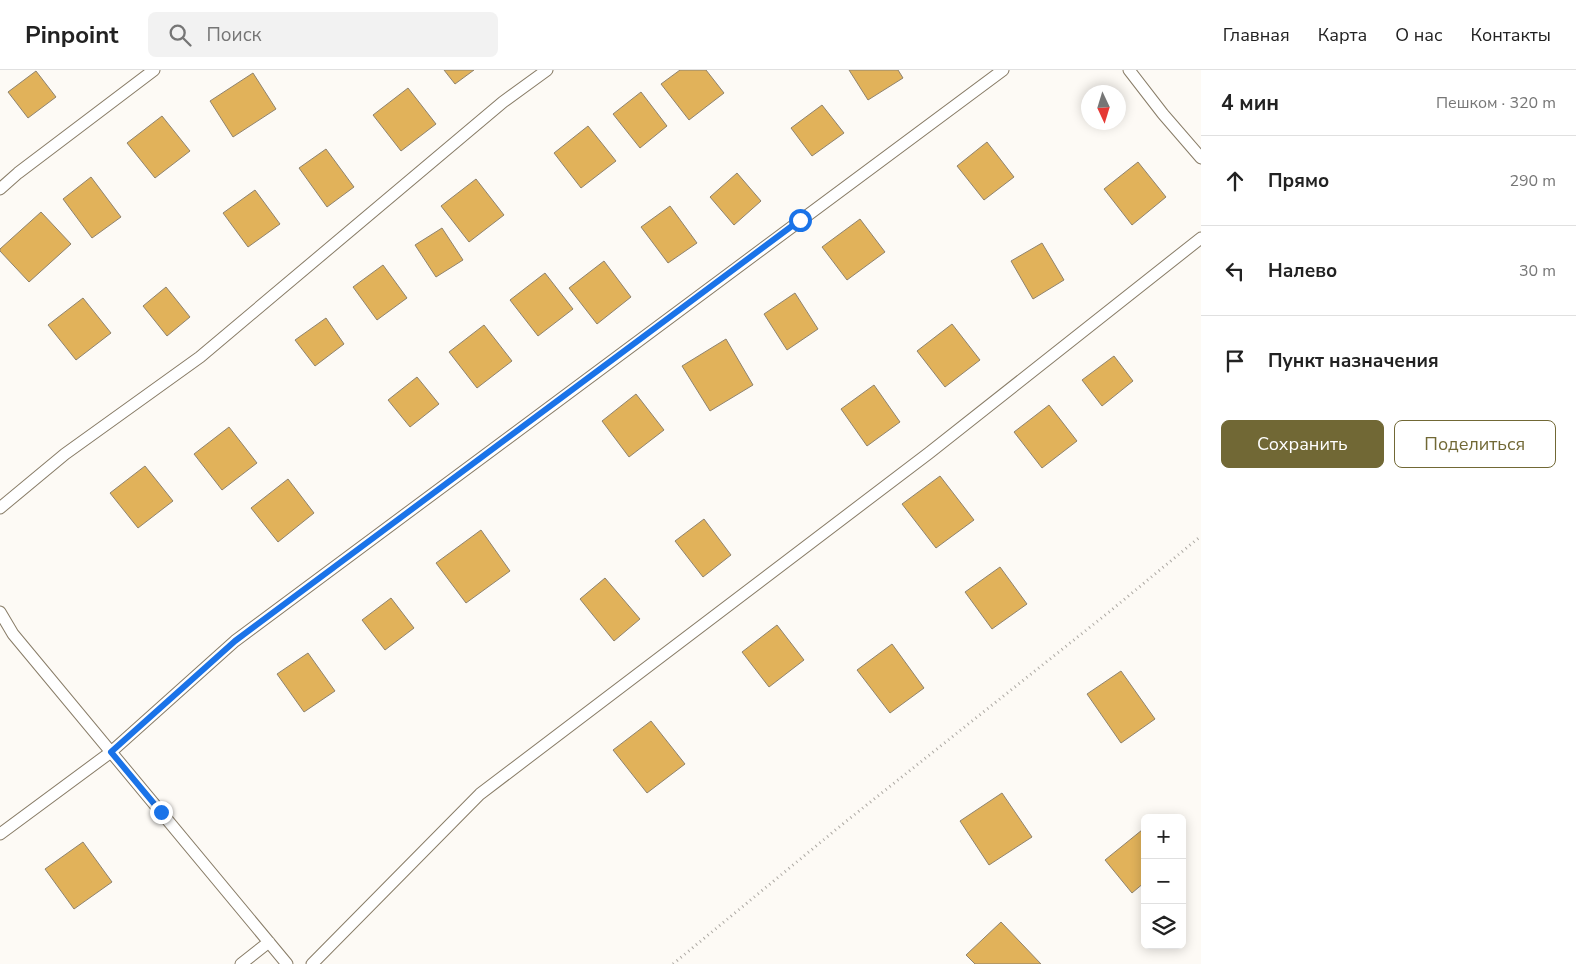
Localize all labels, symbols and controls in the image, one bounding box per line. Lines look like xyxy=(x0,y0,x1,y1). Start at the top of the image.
search box xyxy=(148,12,498,57)
text: Pinpoint xyxy=(25,19,118,51)
icon: search xyxy=(166,21,194,49)
text: Поиск xyxy=(206,22,262,48)
text: Главная xyxy=(1223,23,1290,47)
text: Карта xyxy=(1318,23,1367,47)
text: О нас xyxy=(1395,23,1443,47)
text: Контакты xyxy=(1471,23,1551,47)
north arrow xyxy=(1081,85,1126,130)
text: 4 мин xyxy=(1221,89,1279,117)
text: Пешком · 320 m xyxy=(1436,92,1556,114)
icon: ahead xyxy=(1221,167,1249,195)
text: Прямо xyxy=(1268,168,1329,194)
text: 290 m xyxy=(1509,170,1556,192)
route start xyxy=(789,209,812,232)
icon: left xyxy=(1221,257,1249,285)
text: Налево xyxy=(1268,258,1337,284)
text: 30 m xyxy=(1519,260,1556,282)
icon: arrive xyxy=(1221,347,1249,375)
text: Пункт назначения xyxy=(1268,348,1439,374)
button: Сохранить xyxy=(1221,420,1384,468)
button: Поделиться xyxy=(1394,420,1556,468)
route end xyxy=(150,801,173,824)
map controls xyxy=(1141,814,1186,949)
button: + xyxy=(1141,814,1186,859)
button: − xyxy=(1141,859,1186,904)
button: layers xyxy=(1141,904,1186,949)

